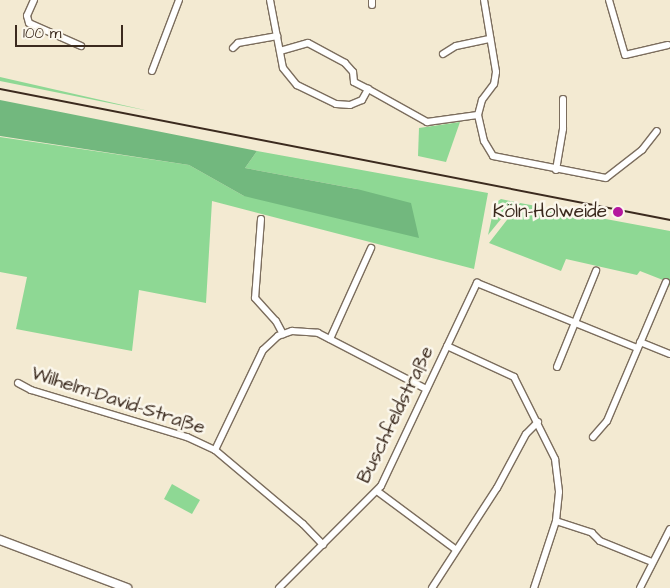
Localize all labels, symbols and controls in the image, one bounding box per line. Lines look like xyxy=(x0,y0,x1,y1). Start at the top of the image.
scale bar xyxy=(18,15,125,47)
text: 100 m xyxy=(23,23,62,44)
place label: Köln-Holweide xyxy=(493,201,607,223)
marker: Köln-Holweide xyxy=(611,205,625,219)
street label: Buschfeldstraße xyxy=(353,343,439,487)
street label: Wilhelm-David-Straße xyxy=(28,362,208,440)

